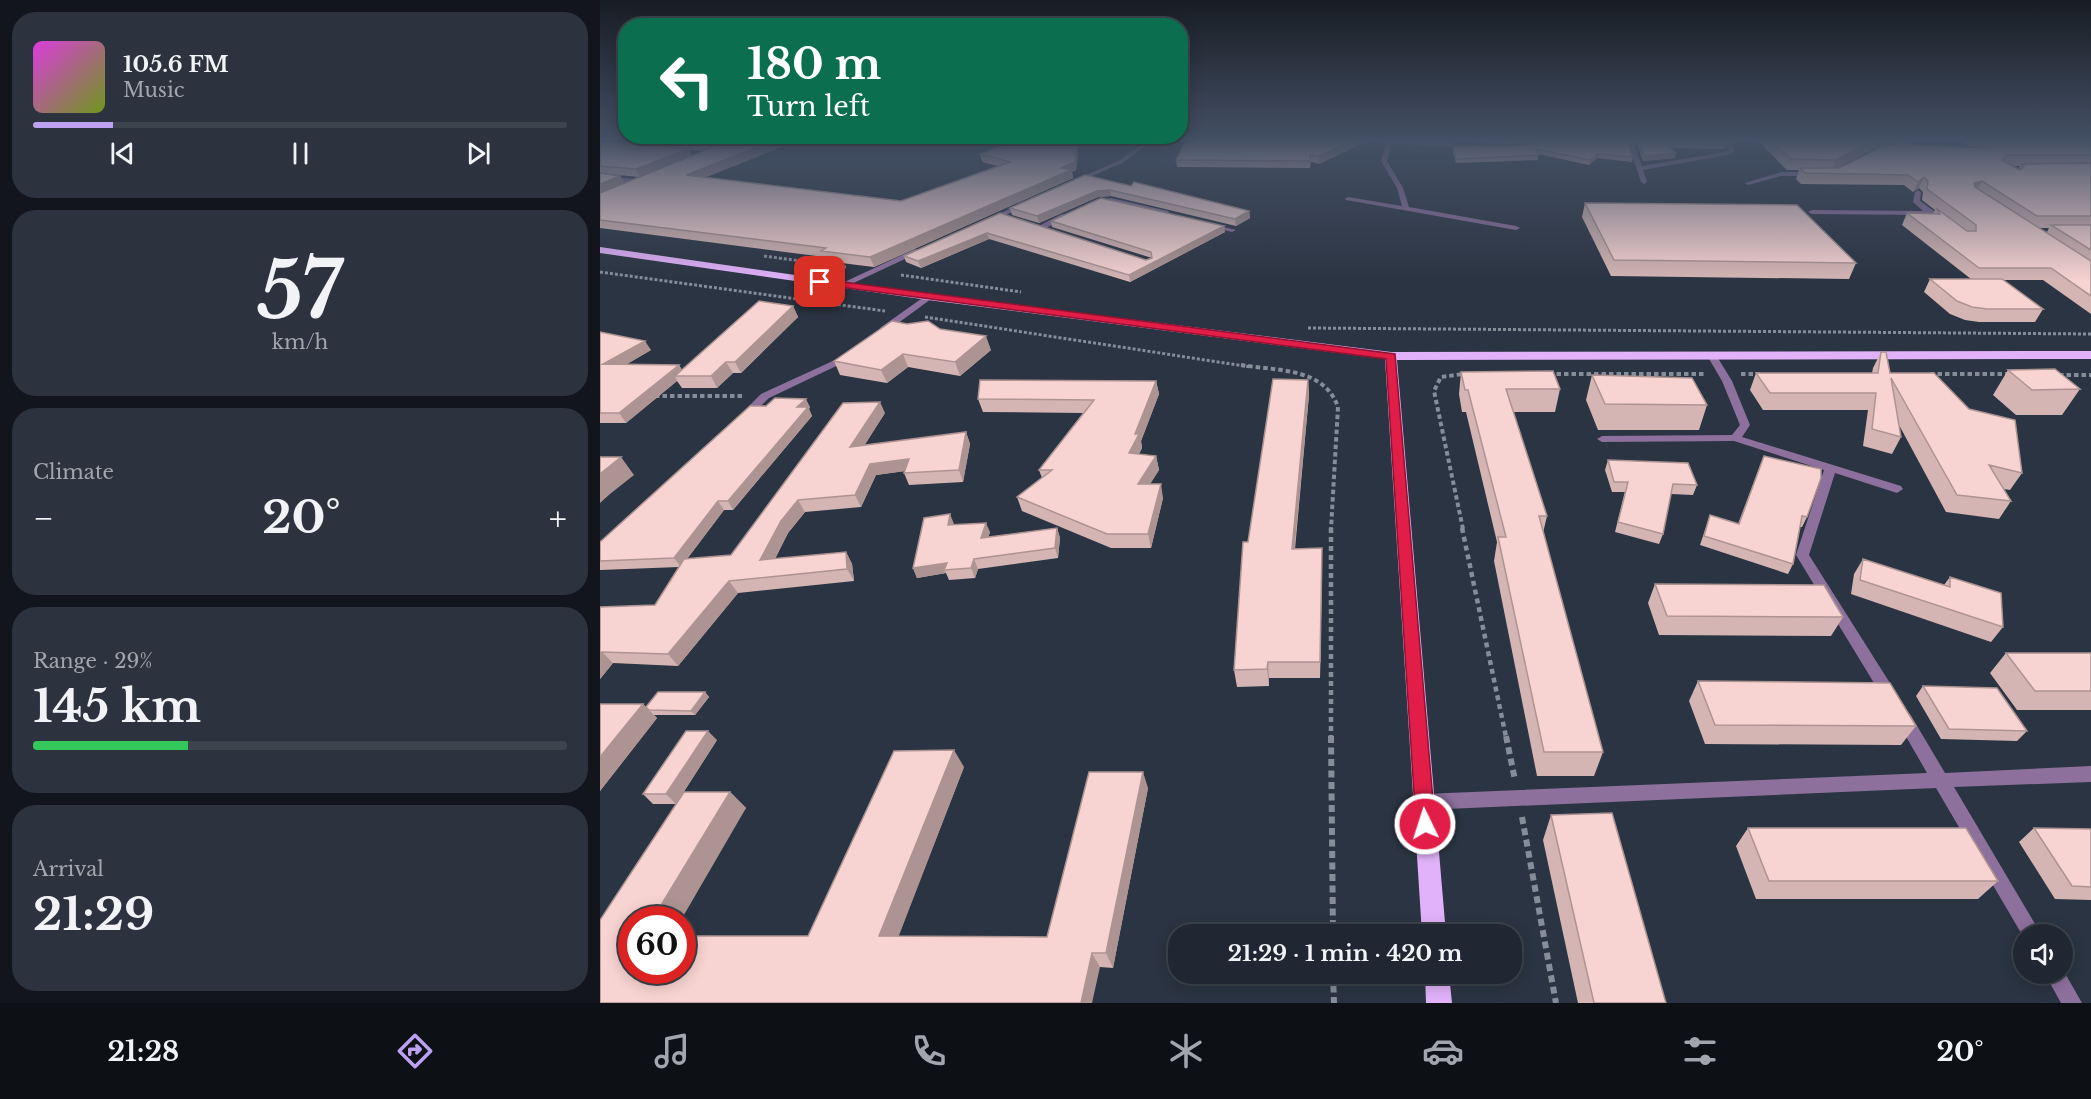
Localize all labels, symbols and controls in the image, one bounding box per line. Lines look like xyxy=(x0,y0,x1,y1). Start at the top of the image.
text: 180 m xyxy=(747,38,881,90)
icon: left xyxy=(648,42,726,120)
text: 105.6 FM xyxy=(123,51,229,78)
text: Music xyxy=(123,78,184,102)
text: Turn left xyxy=(747,90,870,123)
icon: previous xyxy=(106,137,139,170)
icon: pause xyxy=(284,137,317,170)
icon: next xyxy=(462,137,495,170)
text: 57 xyxy=(257,242,343,339)
pin xyxy=(794,256,845,307)
icon: arrive xyxy=(803,265,836,298)
text: km/h xyxy=(272,330,328,354)
text: Climate xyxy=(33,460,114,484)
text: 20° xyxy=(262,489,341,545)
text: − xyxy=(33,498,54,539)
text: + xyxy=(549,498,567,539)
text: Range · 29% xyxy=(33,649,153,673)
text: 145 km xyxy=(33,678,201,734)
position arrow xyxy=(1393,792,1457,856)
text: Arrival xyxy=(33,857,104,881)
text: 21:29 xyxy=(33,886,154,942)
speed limit sign: 60 xyxy=(618,906,696,984)
map controls xyxy=(2013,924,2073,984)
button: sound xyxy=(2013,924,2073,984)
text: 21:29 · 1 min · 420 m xyxy=(1228,940,1462,967)
icon: directions xyxy=(394,1030,436,1072)
icon: music xyxy=(651,1030,693,1072)
icon: phone xyxy=(908,1030,950,1072)
icon: climate xyxy=(1165,1030,1207,1072)
icon: car xyxy=(1422,1030,1464,1072)
icon: filters xyxy=(1679,1030,1721,1072)
text: 21:28 xyxy=(108,1035,179,1068)
text: 20° xyxy=(1936,1035,1983,1068)

